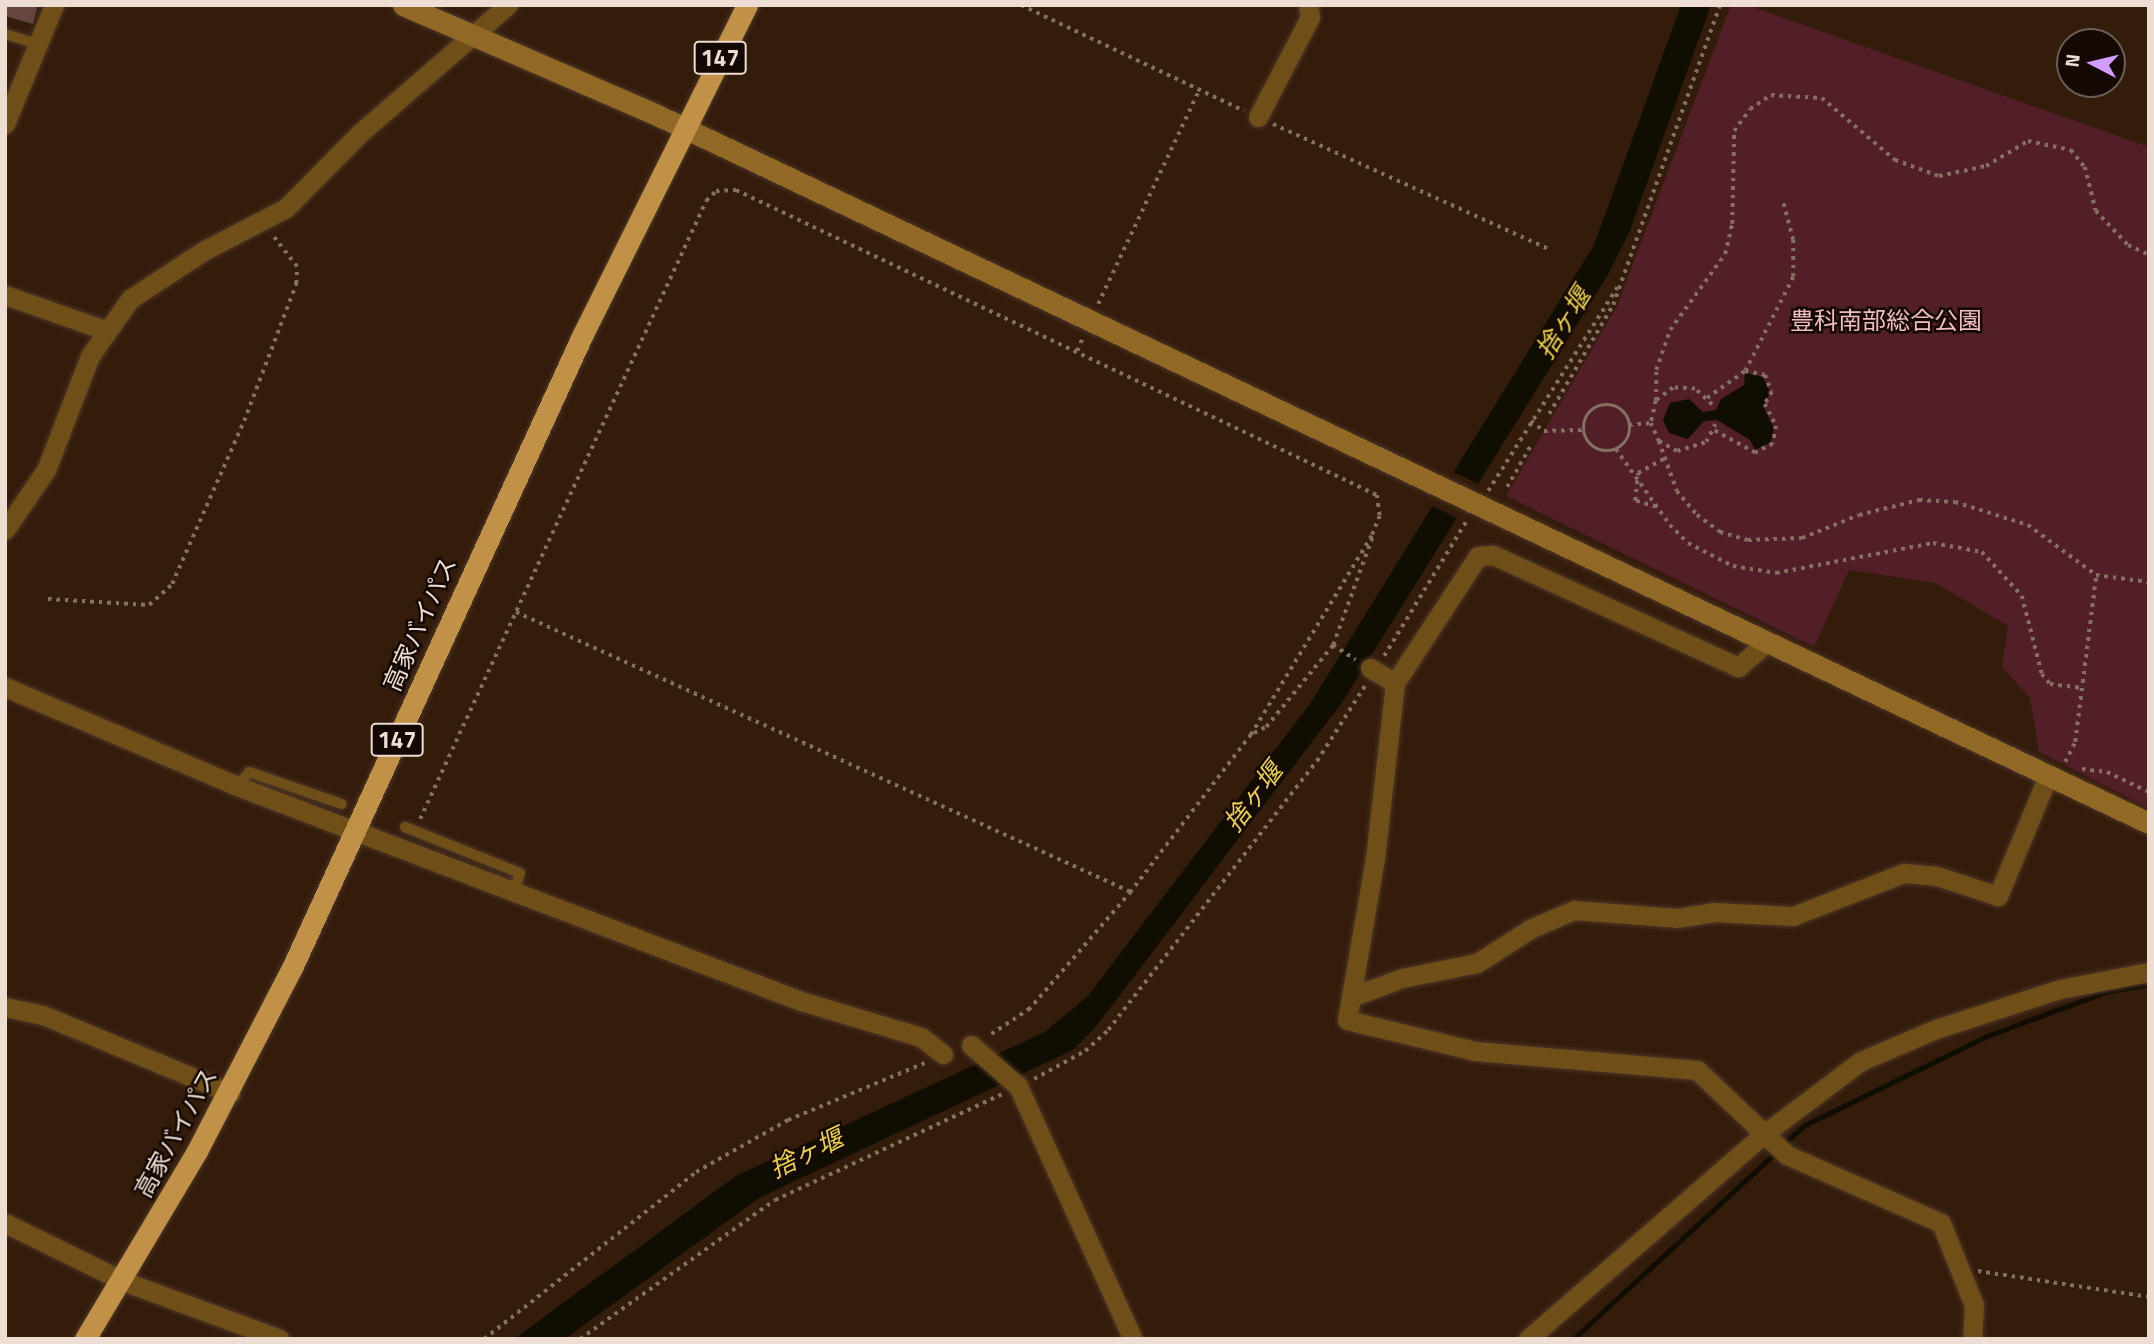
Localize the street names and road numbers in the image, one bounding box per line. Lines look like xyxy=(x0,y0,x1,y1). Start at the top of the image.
road number: 147 xyxy=(692,39,748,78)
street label: 高家バイパス xyxy=(378,552,462,696)
road number: 147 xyxy=(369,720,425,760)
street label: 高家バイパス xyxy=(128,1063,224,1203)

